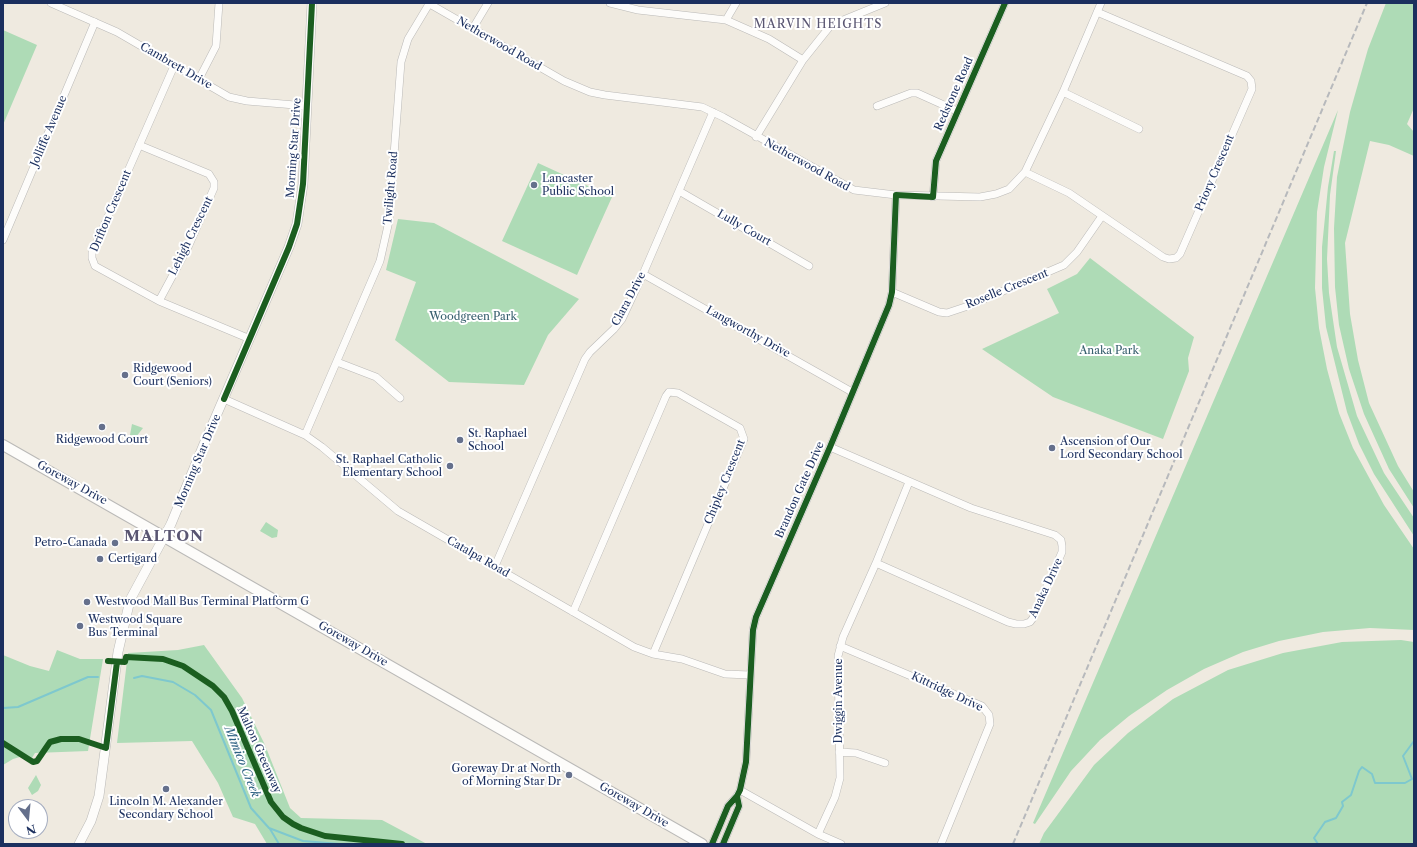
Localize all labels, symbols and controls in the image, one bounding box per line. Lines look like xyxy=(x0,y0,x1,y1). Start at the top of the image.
street label: Netherwood Road xyxy=(454,14,544,74)
district label: MARVIN HEIGHTS xyxy=(754,18,882,32)
street label: Cambrett Drive xyxy=(138,40,214,92)
street label: Redstone Road xyxy=(932,55,976,133)
street label: Jolliffe Avenue xyxy=(28,93,70,169)
street label: Morning Star Drive xyxy=(284,97,304,199)
street label: Priory Crescent xyxy=(1193,133,1237,213)
street label: Netherwood Road xyxy=(762,136,852,194)
street label: Twilight Road xyxy=(381,151,401,225)
street label: Drifton Crescent xyxy=(88,168,134,254)
place label: Lancaster Public School xyxy=(542,172,614,198)
marker: Lancaster Public School xyxy=(529,180,539,190)
street label: Lehigh Crescent xyxy=(166,195,216,277)
street label: Lully Court xyxy=(715,207,773,249)
street label: Roselle Crescent xyxy=(964,266,1050,312)
street label: Clara Drive xyxy=(609,270,649,328)
street label: Langworthy Drive xyxy=(704,303,792,361)
park label: Woodgreen Park xyxy=(429,310,517,324)
park label: Anaka Park xyxy=(1079,344,1139,358)
place label: Ridgewood Court (Seniors) xyxy=(133,362,212,388)
marker: Ridgewood Court (Seniors) xyxy=(120,370,130,380)
street label: Morning Star Drive xyxy=(172,412,224,510)
marker: Ridgewood Court xyxy=(97,422,107,432)
place label: St. Raphael School xyxy=(468,427,527,453)
place label: Ridgewood Court xyxy=(56,433,148,447)
marker: St. Raphael School xyxy=(455,435,465,445)
place label: Ascension of Our Lord Secondary School xyxy=(1060,435,1182,461)
street label: Chipley Crescent xyxy=(702,438,748,526)
street label: Brandon Gate Drive xyxy=(773,440,827,540)
marker: Ascension of Our Lord Secondary School xyxy=(1047,443,1057,453)
place label: St. Raphael Catholic Elementary School xyxy=(336,453,442,479)
street label: Goreway Drive xyxy=(35,458,109,508)
marker: St. Raphael Catholic Elementary School xyxy=(445,461,455,471)
district label: MALTON xyxy=(124,528,204,546)
street label: Catalpa Road xyxy=(444,534,512,580)
place label: Petro-Canada xyxy=(34,536,107,550)
marker: Petro-Canada xyxy=(110,538,120,548)
place label: Certigard xyxy=(108,552,157,566)
marker: Certigard xyxy=(95,554,105,564)
street label: Anaka Drive xyxy=(1026,556,1066,620)
place label: Westwood Mall Bus Terminal Platform G xyxy=(95,595,309,609)
marker: Westwood Mall Bus Terminal Platform G xyxy=(82,597,92,607)
place label: Westwood Square Bus Terminal xyxy=(88,613,182,639)
street label: Goreway Drive xyxy=(316,619,390,669)
marker: Westwood Square Bus Terminal xyxy=(75,621,85,631)
street label: Dwiggin Avenue xyxy=(832,658,846,744)
street label: Kittridge Drive xyxy=(909,670,985,714)
street label: Malton Greenway xyxy=(234,705,284,795)
water label: Mimico Creek xyxy=(221,724,263,800)
place label: Goreway Dr at North of Morning Star Dr xyxy=(451,762,561,788)
marker: Goreway Dr at North of Morning Star Dr xyxy=(564,770,574,780)
street label: Goreway Drive xyxy=(597,780,671,830)
marker: Lincoln M. Alexander Secondary School xyxy=(161,784,171,794)
place label: Lincoln M. Alexander Secondary School xyxy=(109,795,223,821)
north arrow xyxy=(8,799,48,839)
text: N xyxy=(25,822,38,838)

